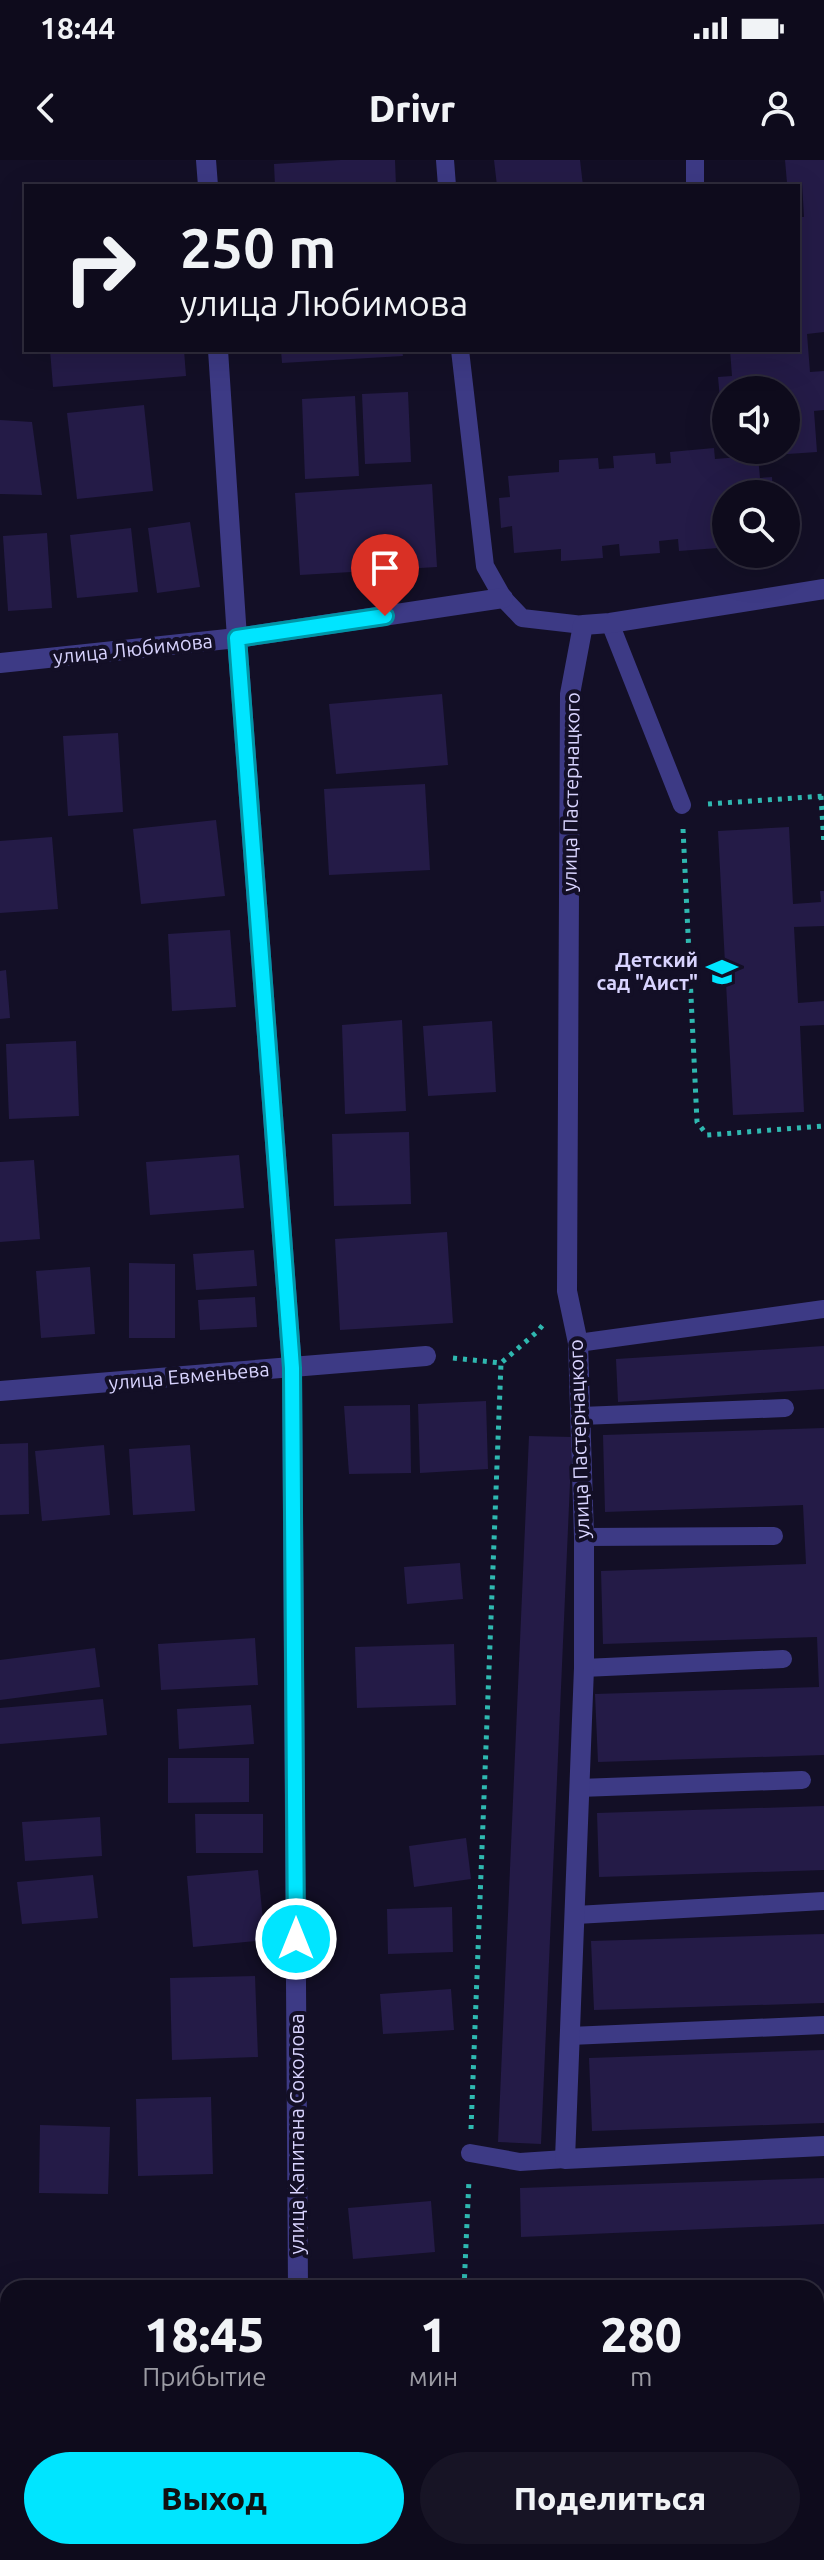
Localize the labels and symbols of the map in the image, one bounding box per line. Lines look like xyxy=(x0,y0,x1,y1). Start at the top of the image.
pin xyxy=(351,534,419,616)
street label: улица Любимова xyxy=(52,629,214,668)
street label: улица Пастернацкого xyxy=(557,692,584,892)
place label: Детский сад "Аист" xyxy=(596,948,698,994)
school or university icon: Детский сад "Аист" xyxy=(705,955,739,989)
street label: улица Пастернацкого xyxy=(564,1339,593,1539)
street label: улица Евменьева xyxy=(107,1357,270,1394)
position arrow xyxy=(254,1897,338,1981)
street label: улица Капитана Соколова xyxy=(285,2013,308,2255)

